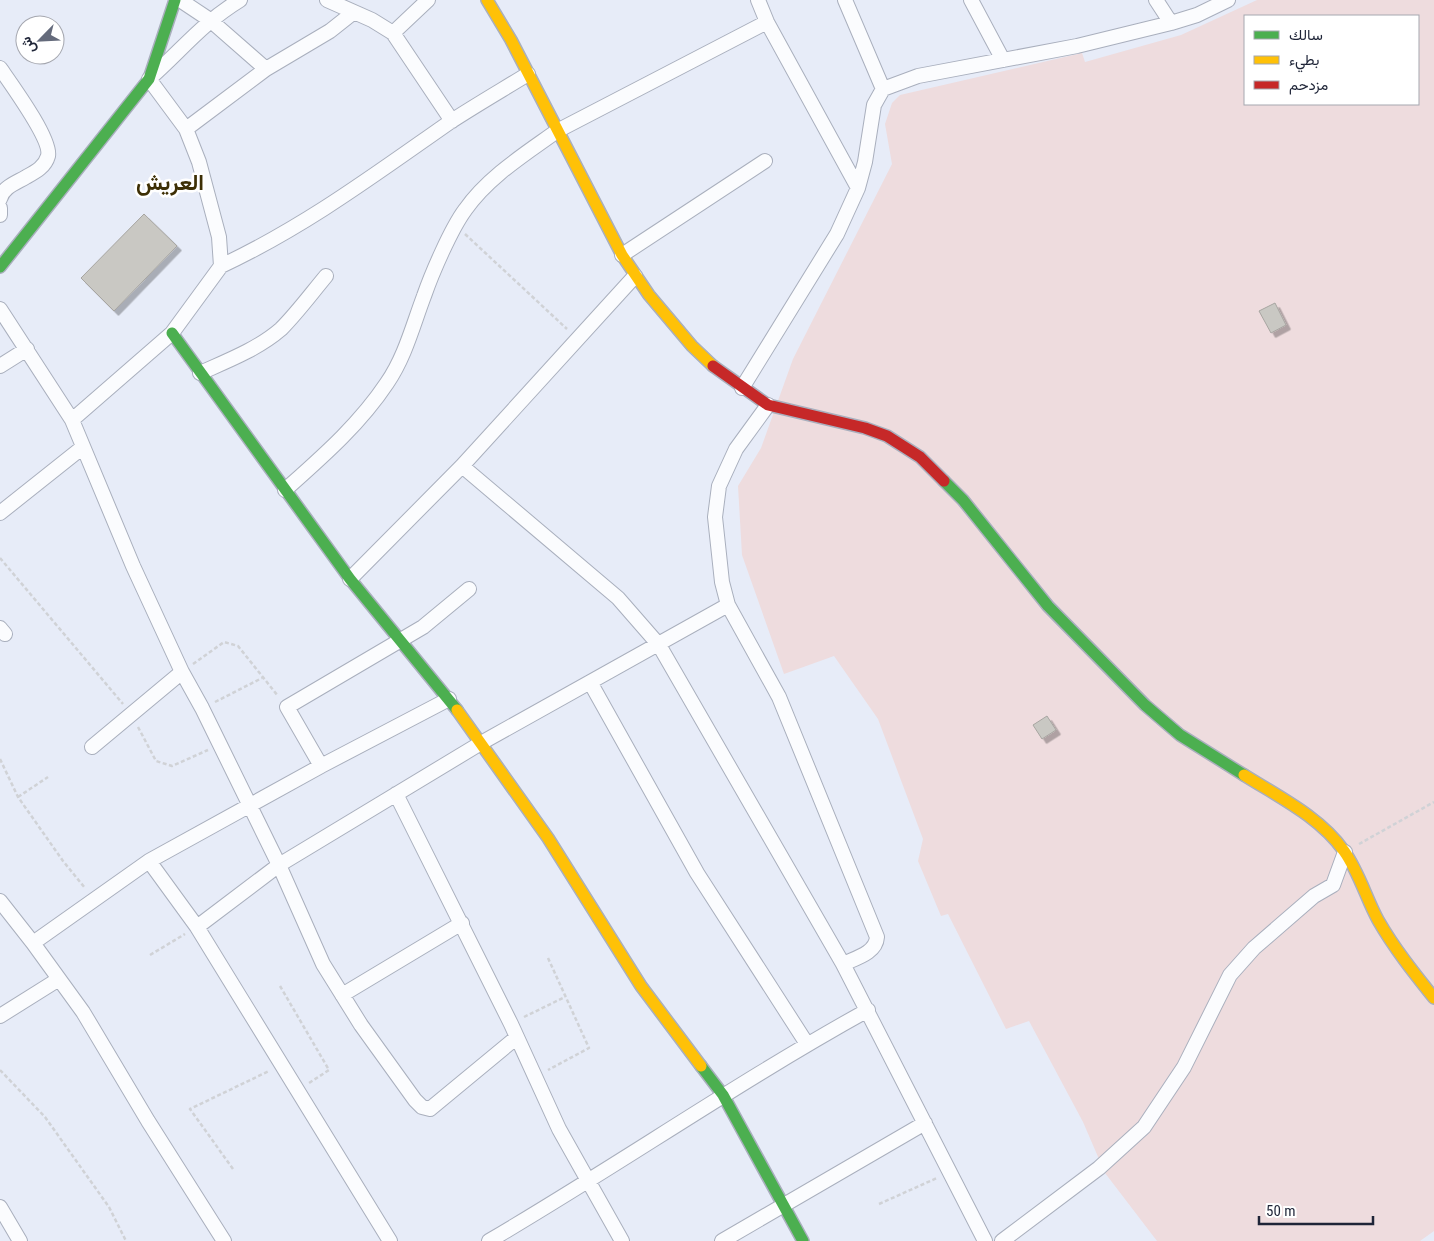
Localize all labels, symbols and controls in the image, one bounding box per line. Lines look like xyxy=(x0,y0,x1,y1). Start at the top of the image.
north arrow xyxy=(15,15,65,65)
legend xyxy=(1244,15,1419,105)
text: سالك xyxy=(1289,26,1323,44)
text: ش xyxy=(17,34,40,56)
text: بطيء xyxy=(1289,51,1319,73)
text: مزدحم xyxy=(1289,76,1328,95)
district label: العريش xyxy=(136,170,204,196)
scale bar xyxy=(1259,1194,1373,1226)
text: 50 m xyxy=(1266,1202,1296,1220)

